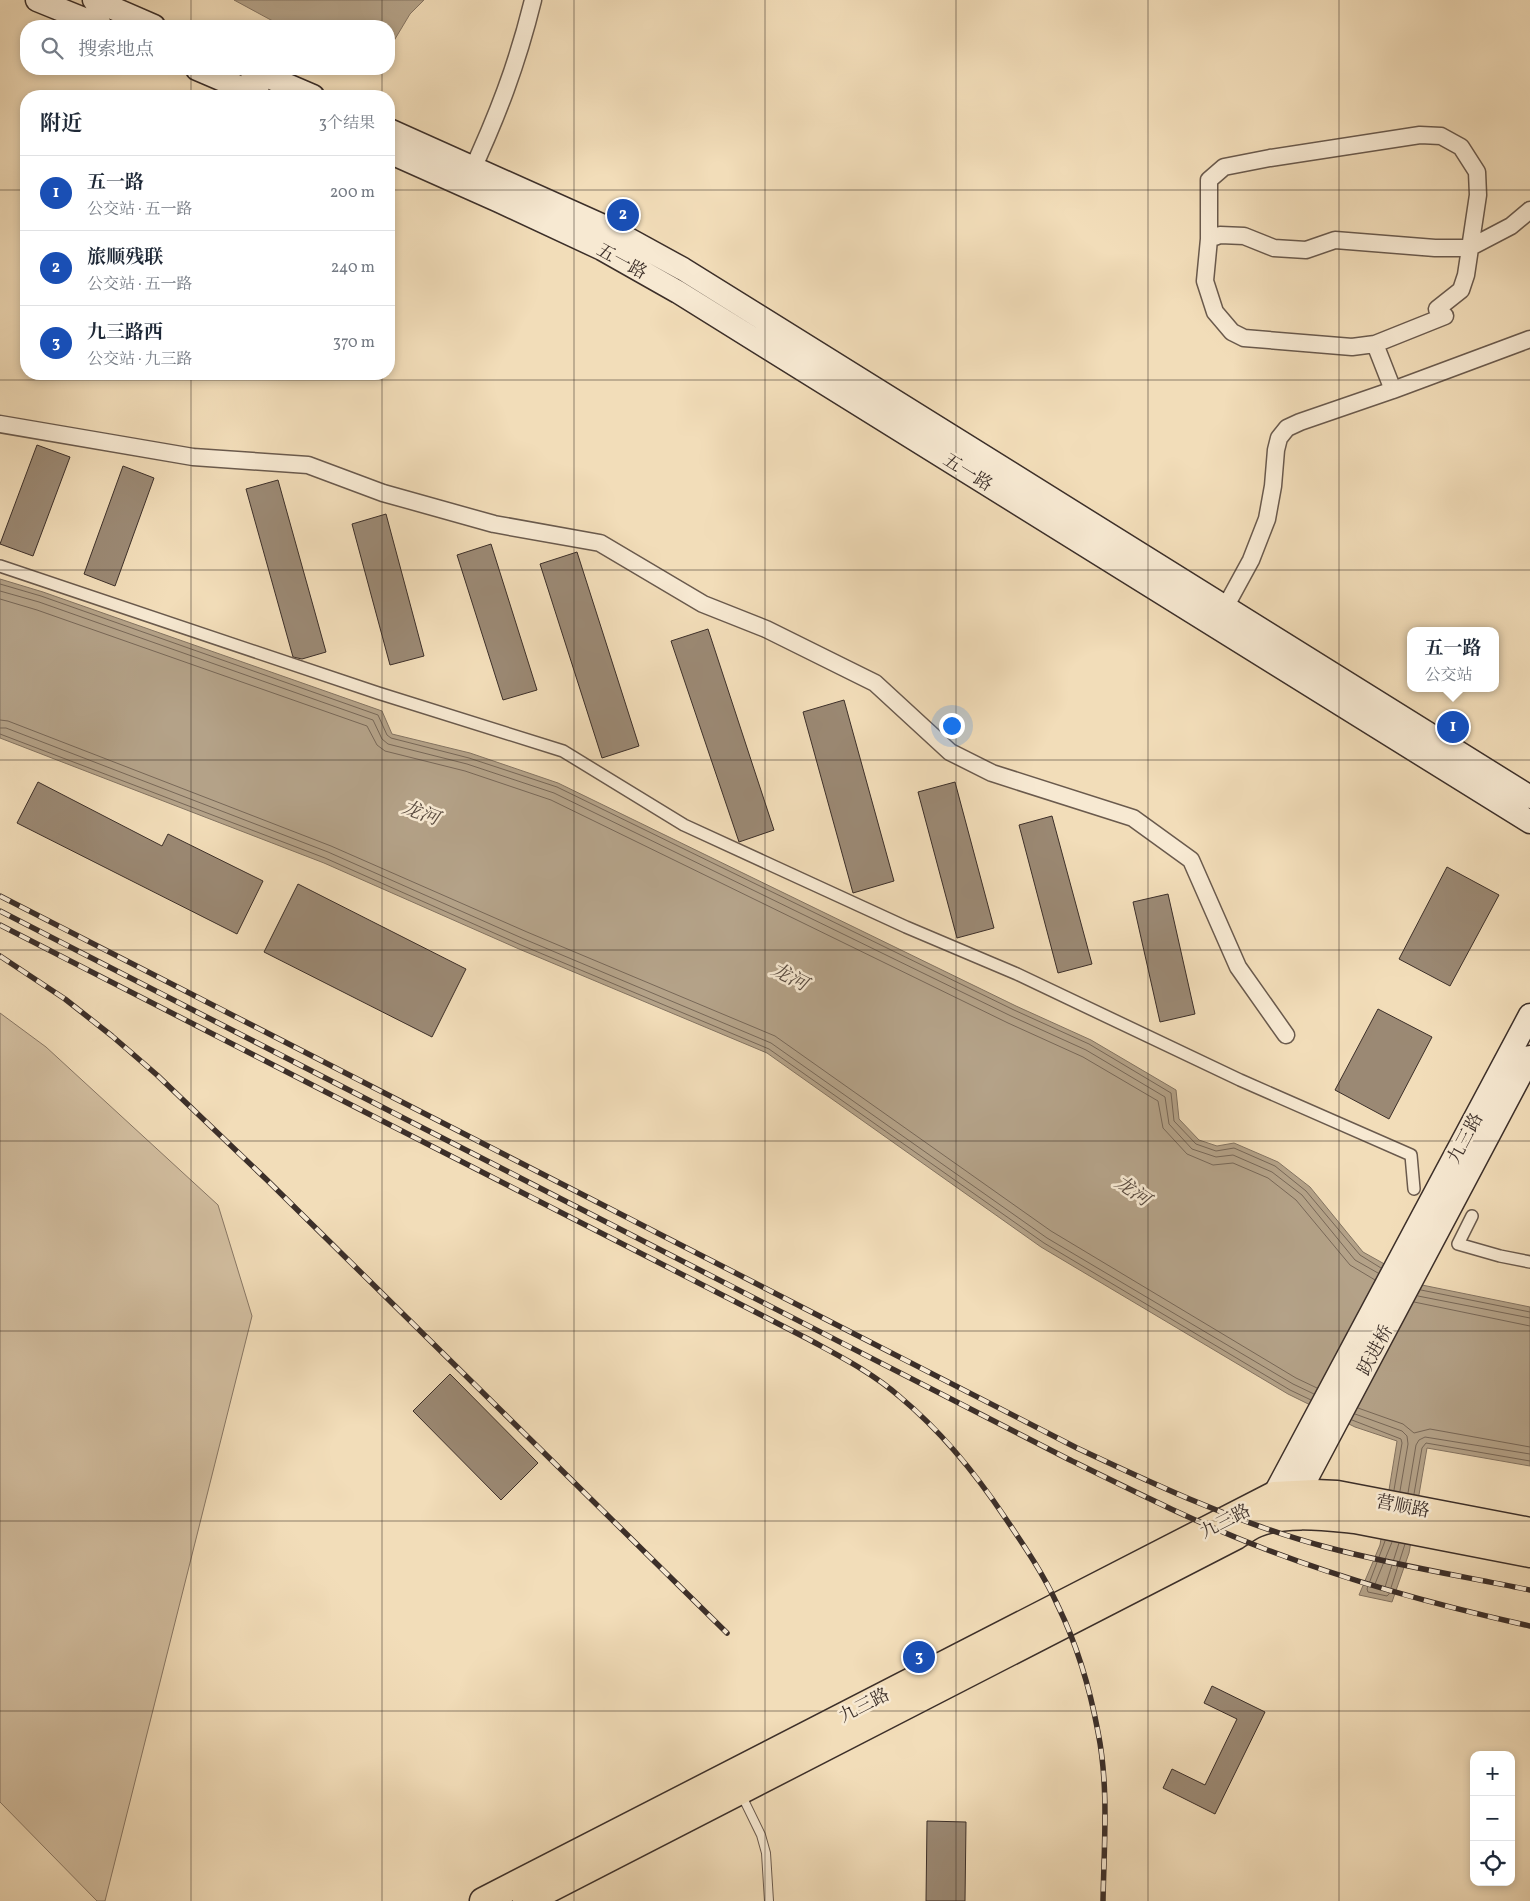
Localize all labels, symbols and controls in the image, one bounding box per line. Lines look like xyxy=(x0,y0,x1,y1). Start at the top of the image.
search box xyxy=(20,20,395,75)
icon: search xyxy=(38,34,66,62)
text: 搜索地点 xyxy=(78,37,154,63)
text: 附近 xyxy=(40,110,82,139)
text: 3个结果 xyxy=(319,113,375,135)
text: 五一路 xyxy=(87,170,144,196)
text: 1 xyxy=(53,182,59,204)
text: 200 m xyxy=(330,182,375,204)
pin: 2 xyxy=(607,196,639,234)
text: 公交站 · 五一路 xyxy=(87,199,193,221)
street label: 五一路 xyxy=(592,238,651,286)
text: 旅顺残联 xyxy=(87,245,163,271)
text: 2 xyxy=(52,257,60,279)
text: 240 m xyxy=(331,257,375,279)
text: 公交站 · 五一路 xyxy=(87,274,193,296)
text: 九三路西 xyxy=(87,320,163,346)
text: 3 xyxy=(52,332,60,354)
text: 370 m xyxy=(333,332,375,354)
text: 公交站 · 九三路 xyxy=(87,349,193,371)
street label: 五一路 xyxy=(938,448,997,498)
popup xyxy=(1407,627,1499,692)
text: 五一路 xyxy=(1424,636,1482,662)
text: 公交站 xyxy=(1424,665,1473,687)
pin: 1 xyxy=(1437,708,1469,746)
your location xyxy=(939,713,965,739)
water label: 龙河 xyxy=(398,795,445,834)
water label: 龙河 xyxy=(766,958,815,999)
street label: 九三路 xyxy=(1443,1109,1490,1168)
water label: 龙河 xyxy=(1109,1170,1157,1215)
street label: 跃进桥 xyxy=(1353,1321,1400,1380)
street label: 营顺路 xyxy=(1374,1490,1432,1525)
street label: 九三路 xyxy=(1196,1499,1255,1546)
pin: 3 xyxy=(903,1638,935,1676)
street label: 九三路 xyxy=(835,1683,894,1730)
map controls xyxy=(1470,1751,1515,1886)
button: + xyxy=(1470,1751,1515,1796)
button: − xyxy=(1470,1796,1515,1841)
button: locate xyxy=(1470,1841,1515,1886)

